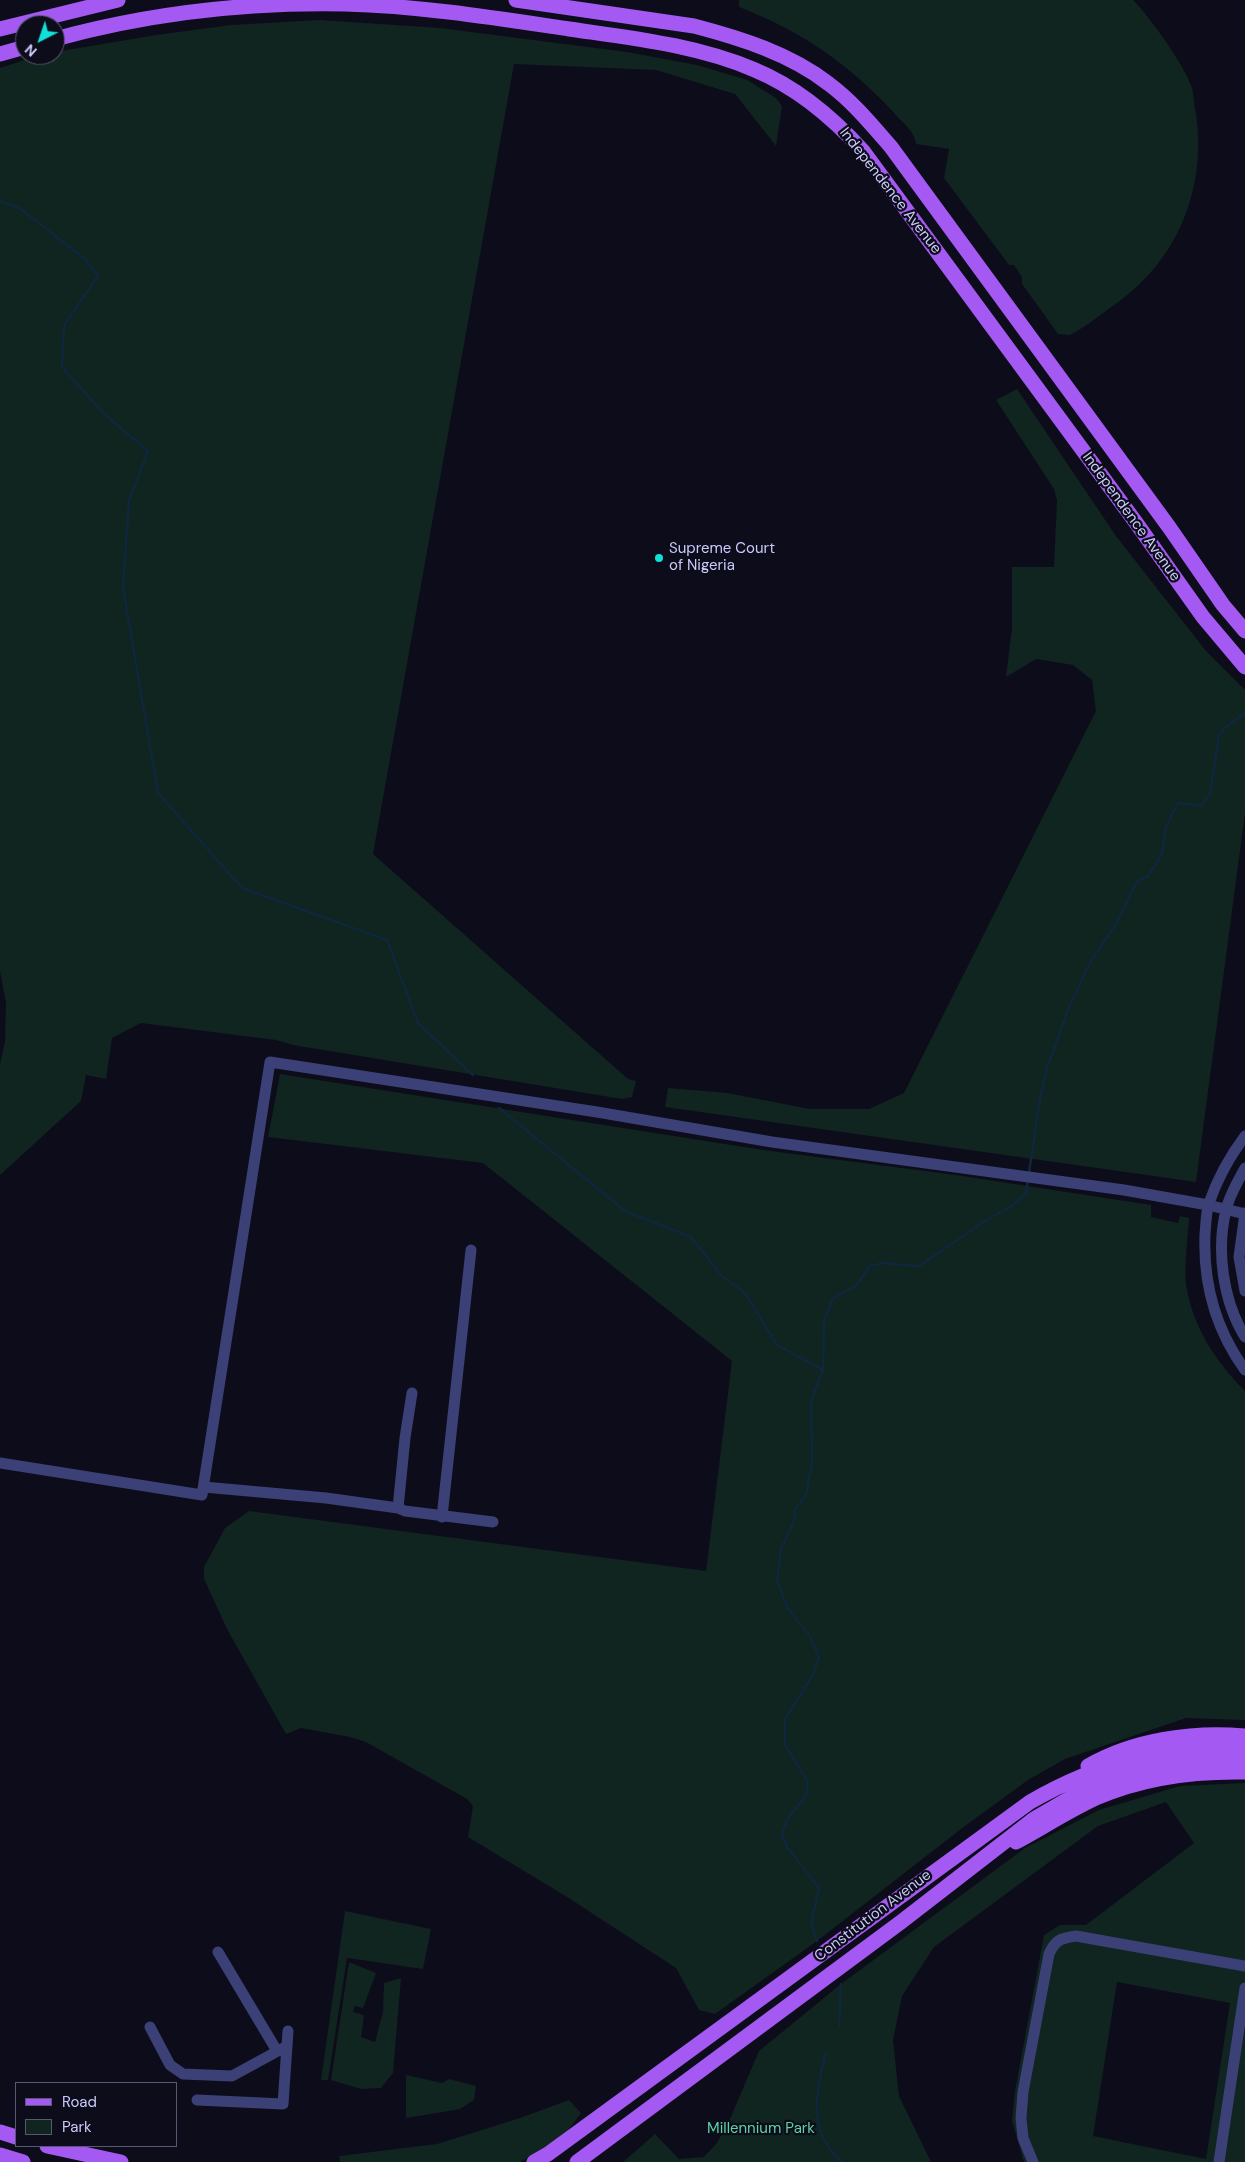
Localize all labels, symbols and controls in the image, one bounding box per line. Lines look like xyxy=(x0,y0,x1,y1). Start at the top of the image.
north arrow xyxy=(15,15,65,65)
text: N xyxy=(21,40,41,61)
street label: Independence Avenue xyxy=(835,124,945,258)
street label: Independence Avenue xyxy=(1078,449,1184,585)
place label: Supreme Court of Nigeria xyxy=(669,540,775,575)
marker: Supreme Court of Nigeria xyxy=(653,552,665,564)
street label: Constitution Avenue xyxy=(811,1866,935,1966)
legend xyxy=(15,2082,178,2147)
text: Road xyxy=(62,2092,97,2112)
text: Park xyxy=(62,2117,92,2137)
park label: Millennium Park xyxy=(707,2120,815,2138)

